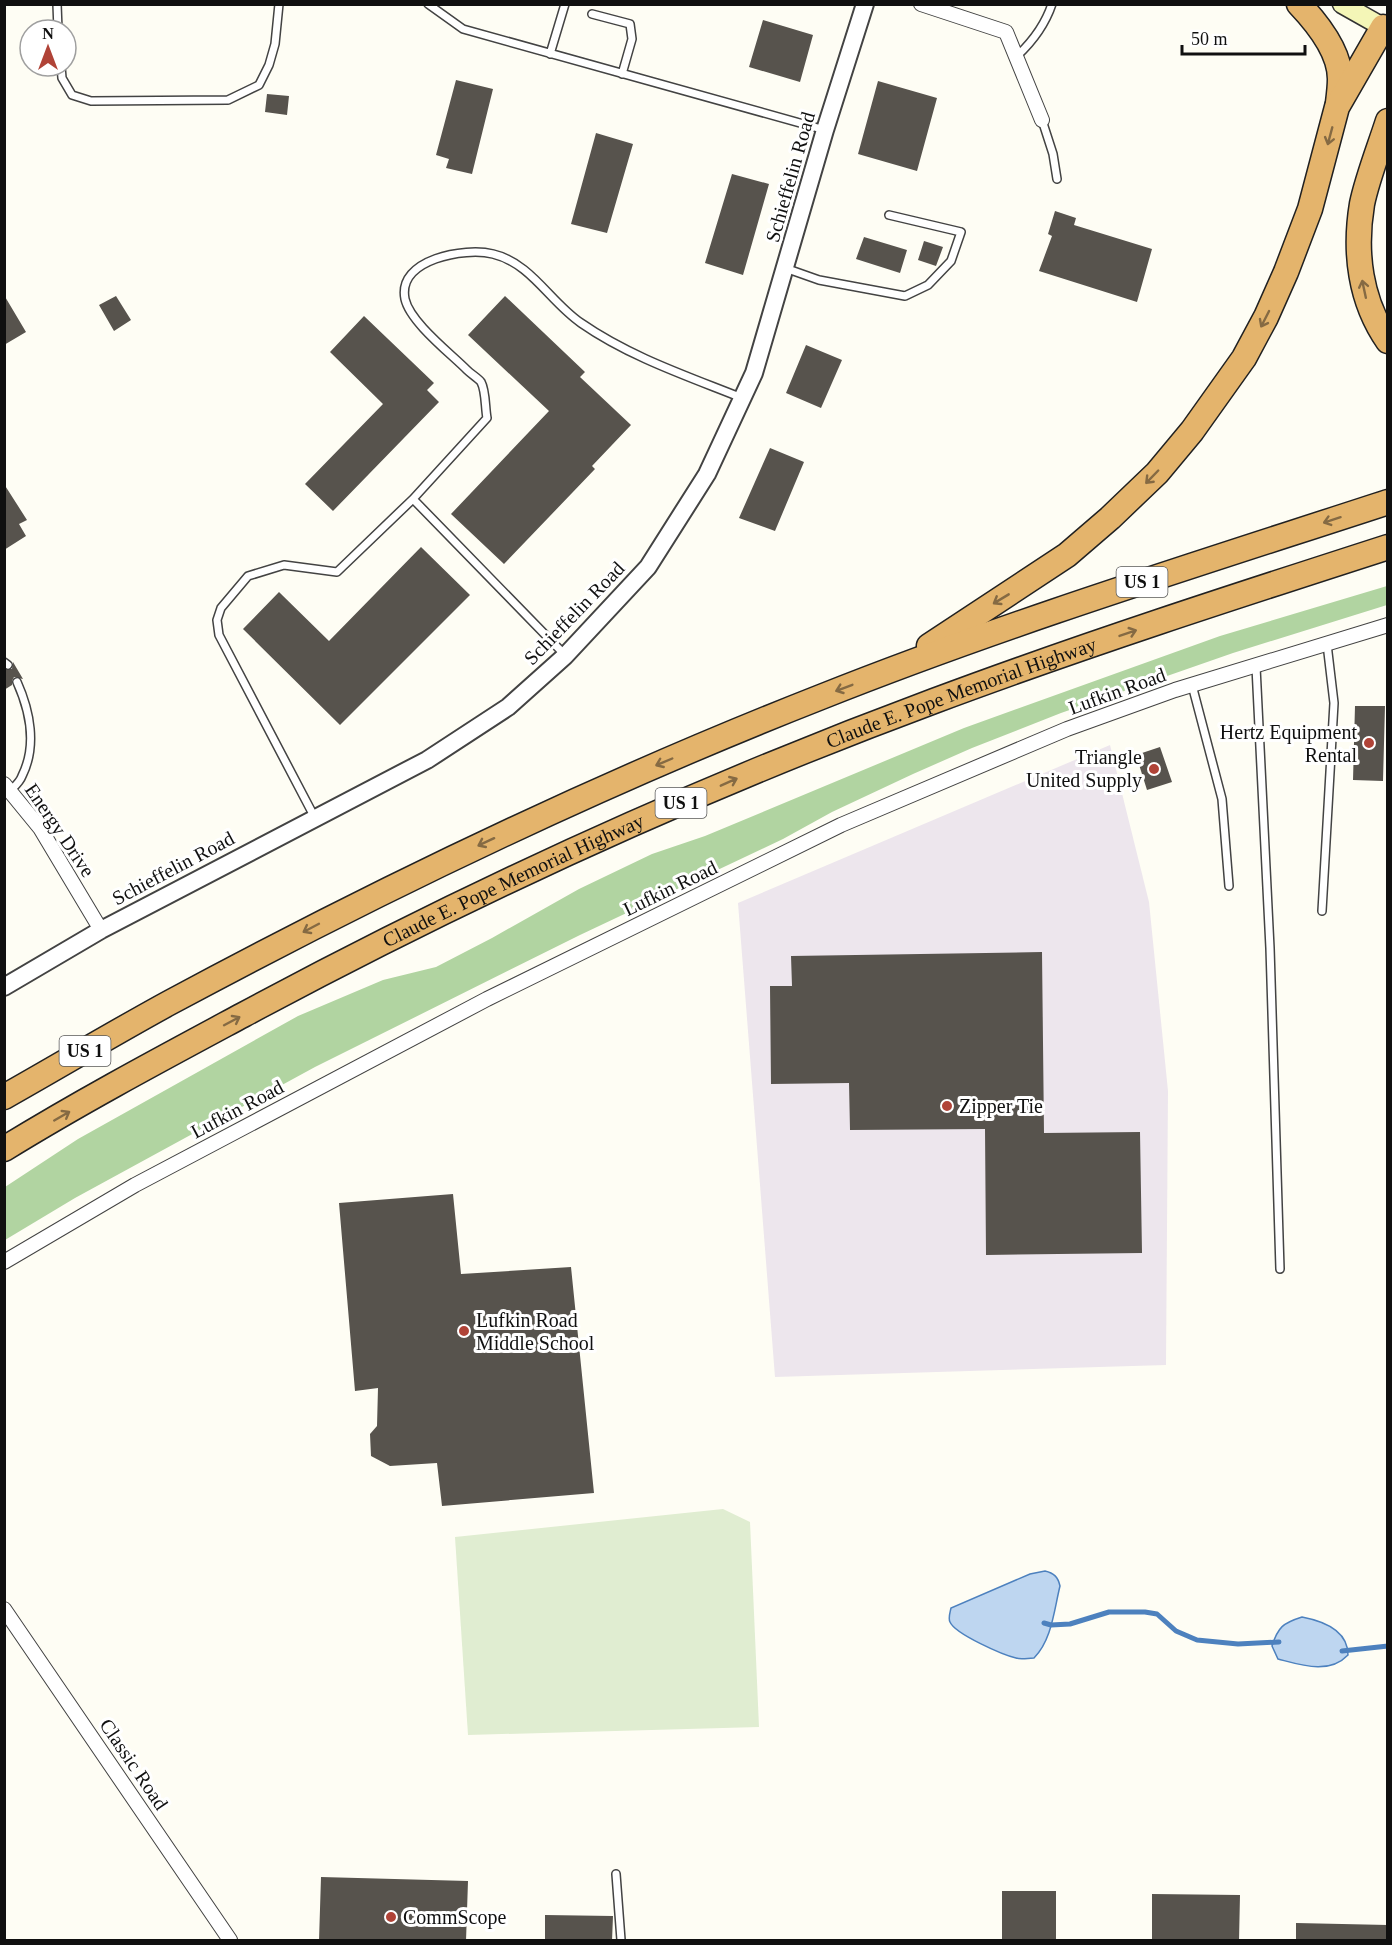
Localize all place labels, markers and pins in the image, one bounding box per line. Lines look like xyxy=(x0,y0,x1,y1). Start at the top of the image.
place label: Hertz Equipment Rental xyxy=(1220,721,1357,766)
marker: Hertz Equipment Rental xyxy=(1362,736,1376,750)
place label: Triangle United Supply xyxy=(1026,746,1142,792)
marker: Triangle United Supply xyxy=(1147,762,1161,776)
place label: Zipper Tie xyxy=(959,1095,1043,1118)
marker: Zipper Tie xyxy=(940,1099,954,1113)
place label: Lufkin Road Middle School xyxy=(476,1309,595,1354)
marker: Lufkin Road Middle School xyxy=(457,1324,471,1338)
place label: CommScope xyxy=(403,1906,506,1929)
marker: CommScope xyxy=(384,1910,398,1924)

